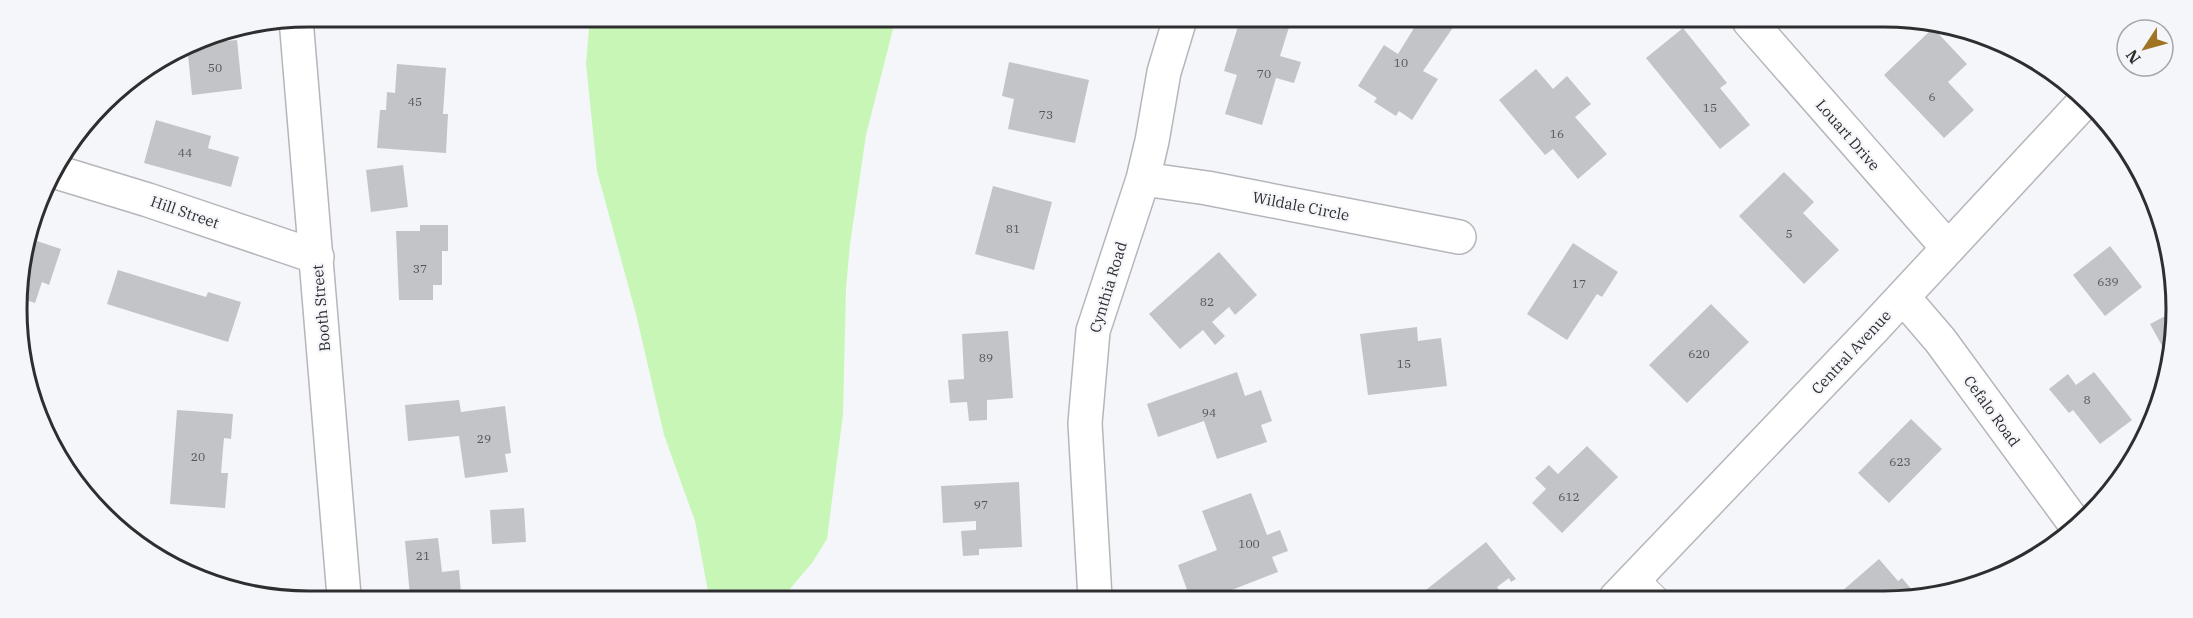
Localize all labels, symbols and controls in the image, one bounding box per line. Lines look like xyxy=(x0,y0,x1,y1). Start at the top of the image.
north arrow xyxy=(2115,18,2175,78)
text: N xyxy=(2121,46,2145,68)
house number: 10 xyxy=(1394,55,1408,70)
house number: 50 xyxy=(208,60,222,75)
house number: 70 xyxy=(1257,66,1271,81)
house number: 6 xyxy=(1928,89,1936,104)
house number: 45 xyxy=(408,94,422,109)
street label: Louart Drive xyxy=(1812,95,1884,175)
house number: 15 xyxy=(1703,100,1717,115)
house number: 73 xyxy=(1039,107,1053,122)
house number: 16 xyxy=(1550,126,1564,141)
house number: 44 xyxy=(178,145,192,160)
street label: Wildale Circle xyxy=(1251,187,1351,225)
street label: Hill Street xyxy=(148,191,222,233)
house number: 81 xyxy=(1006,221,1020,236)
house number: 5 xyxy=(1785,226,1793,241)
street label: Cynthia Road xyxy=(1085,239,1131,335)
house number: 37 xyxy=(413,261,427,276)
street label: Booth Street xyxy=(308,264,334,352)
house number: 639 xyxy=(2097,274,2119,289)
house number: 17 xyxy=(1572,276,1586,291)
house number: 82 xyxy=(1200,294,1214,309)
street label: Central Avenue xyxy=(1807,306,1895,398)
house number: 620 xyxy=(1688,346,1710,361)
house number: 89 xyxy=(979,350,993,365)
house number: 15 xyxy=(1397,356,1411,371)
street label: Cefalo Road xyxy=(1960,372,2024,450)
house number: 8 xyxy=(2083,392,2091,407)
house number: 94 xyxy=(1202,405,1216,420)
house number: 29 xyxy=(477,431,491,446)
house number: 20 xyxy=(191,449,205,464)
house number: 623 xyxy=(1889,454,1911,469)
house number: 612 xyxy=(1558,489,1580,504)
house number: 97 xyxy=(974,497,988,512)
house number: 100 xyxy=(1238,536,1260,551)
house number: 21 xyxy=(416,548,430,563)

